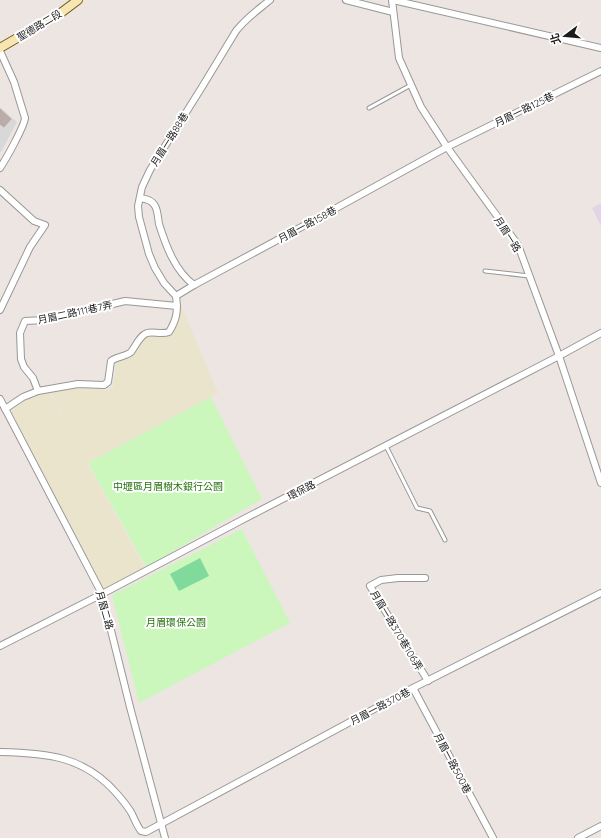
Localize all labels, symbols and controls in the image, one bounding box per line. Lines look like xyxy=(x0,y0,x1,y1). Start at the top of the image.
street label: 聖德路二段 xyxy=(14,7,64,44)
north arrow xyxy=(545,16,585,56)
text: 北 xyxy=(547,32,564,46)
street label: 月眉一路125巷 xyxy=(492,89,556,129)
street label: 月眉一路88巷 xyxy=(148,110,191,168)
street label: 月眉一路158巷 xyxy=(276,204,339,245)
street label: 月眉一路 xyxy=(491,214,524,255)
street label: 月眉二路111巷7弄 xyxy=(36,298,114,327)
street label: 環保路 xyxy=(285,478,318,503)
park label: 中壢區月眉樹木銀行公園 xyxy=(113,480,223,493)
street label: 月眉一路370巷106弄 xyxy=(367,588,426,673)
street label: 月眉二路 xyxy=(93,589,116,631)
park label: 月眉環保公園 xyxy=(146,616,206,629)
street label: 月眉一路370巷 xyxy=(348,685,413,728)
street label: 月眉一路500巷 xyxy=(431,730,474,796)

